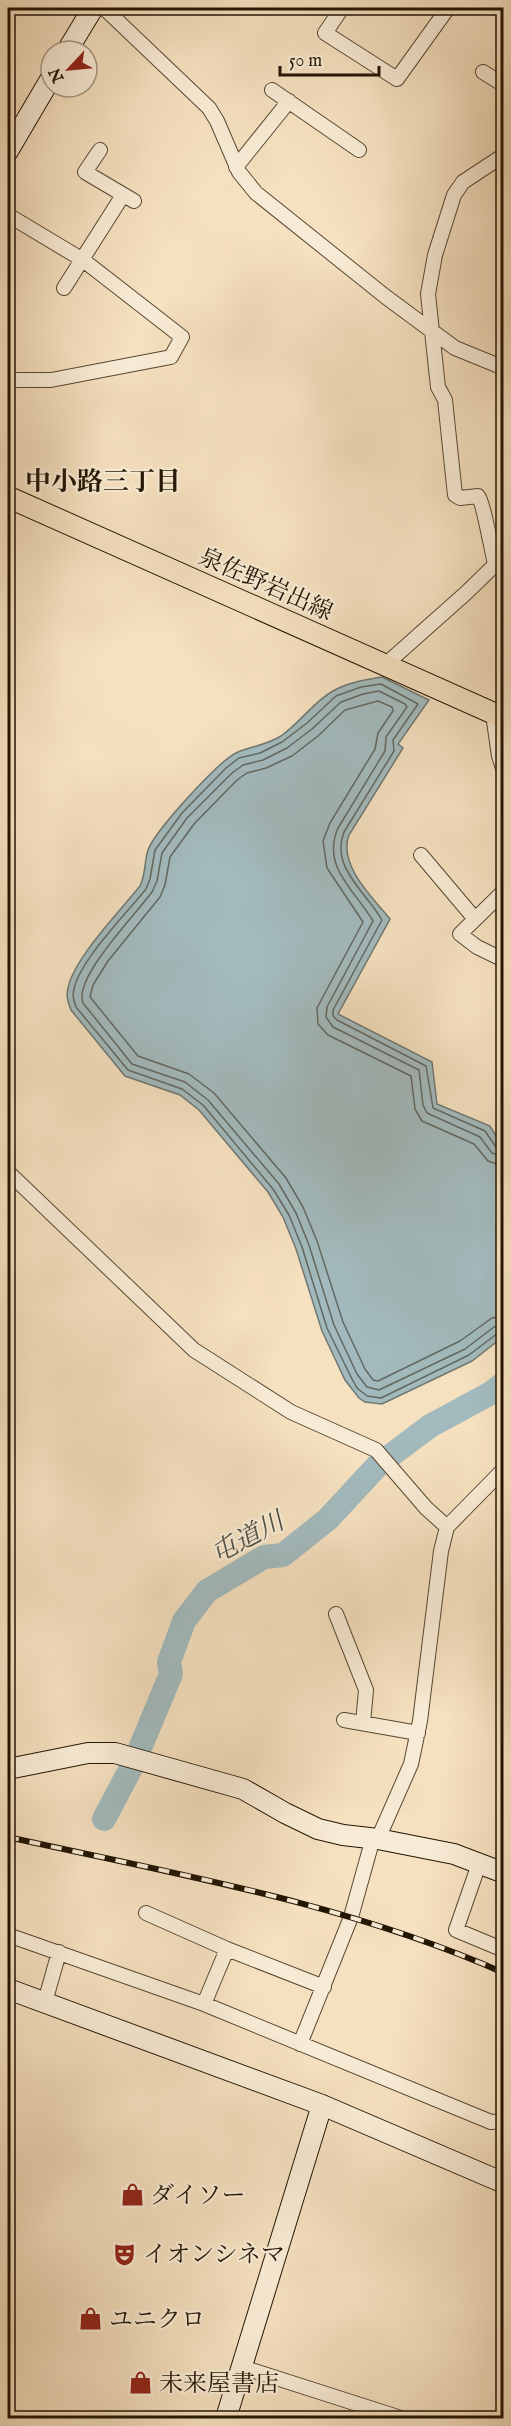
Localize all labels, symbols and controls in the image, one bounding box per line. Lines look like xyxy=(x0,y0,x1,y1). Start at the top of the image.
north arrow xyxy=(39,39,99,99)
scale bar xyxy=(280,39,379,77)
text: 50 m xyxy=(289,50,322,73)
text: N xyxy=(45,64,70,86)
district label: 中小路三丁目 xyxy=(25,466,181,499)
street label: 泉佐野岩出線 xyxy=(193,542,337,629)
water label: 屯道川 xyxy=(206,1504,293,1571)
place label: ダイソー xyxy=(150,2181,246,2212)
shop icon: ダイソー xyxy=(119,2182,145,2208)
place label: イオンシネマ xyxy=(143,2240,285,2271)
theatre icon: イオンシネマ xyxy=(112,2241,138,2267)
place label: ユニクロ xyxy=(109,2305,205,2336)
shop icon: ユニクロ xyxy=(78,2306,104,2332)
place label: 未来屋書店 xyxy=(159,2369,279,2400)
shop icon: 未来屋書店 xyxy=(128,2370,154,2396)

